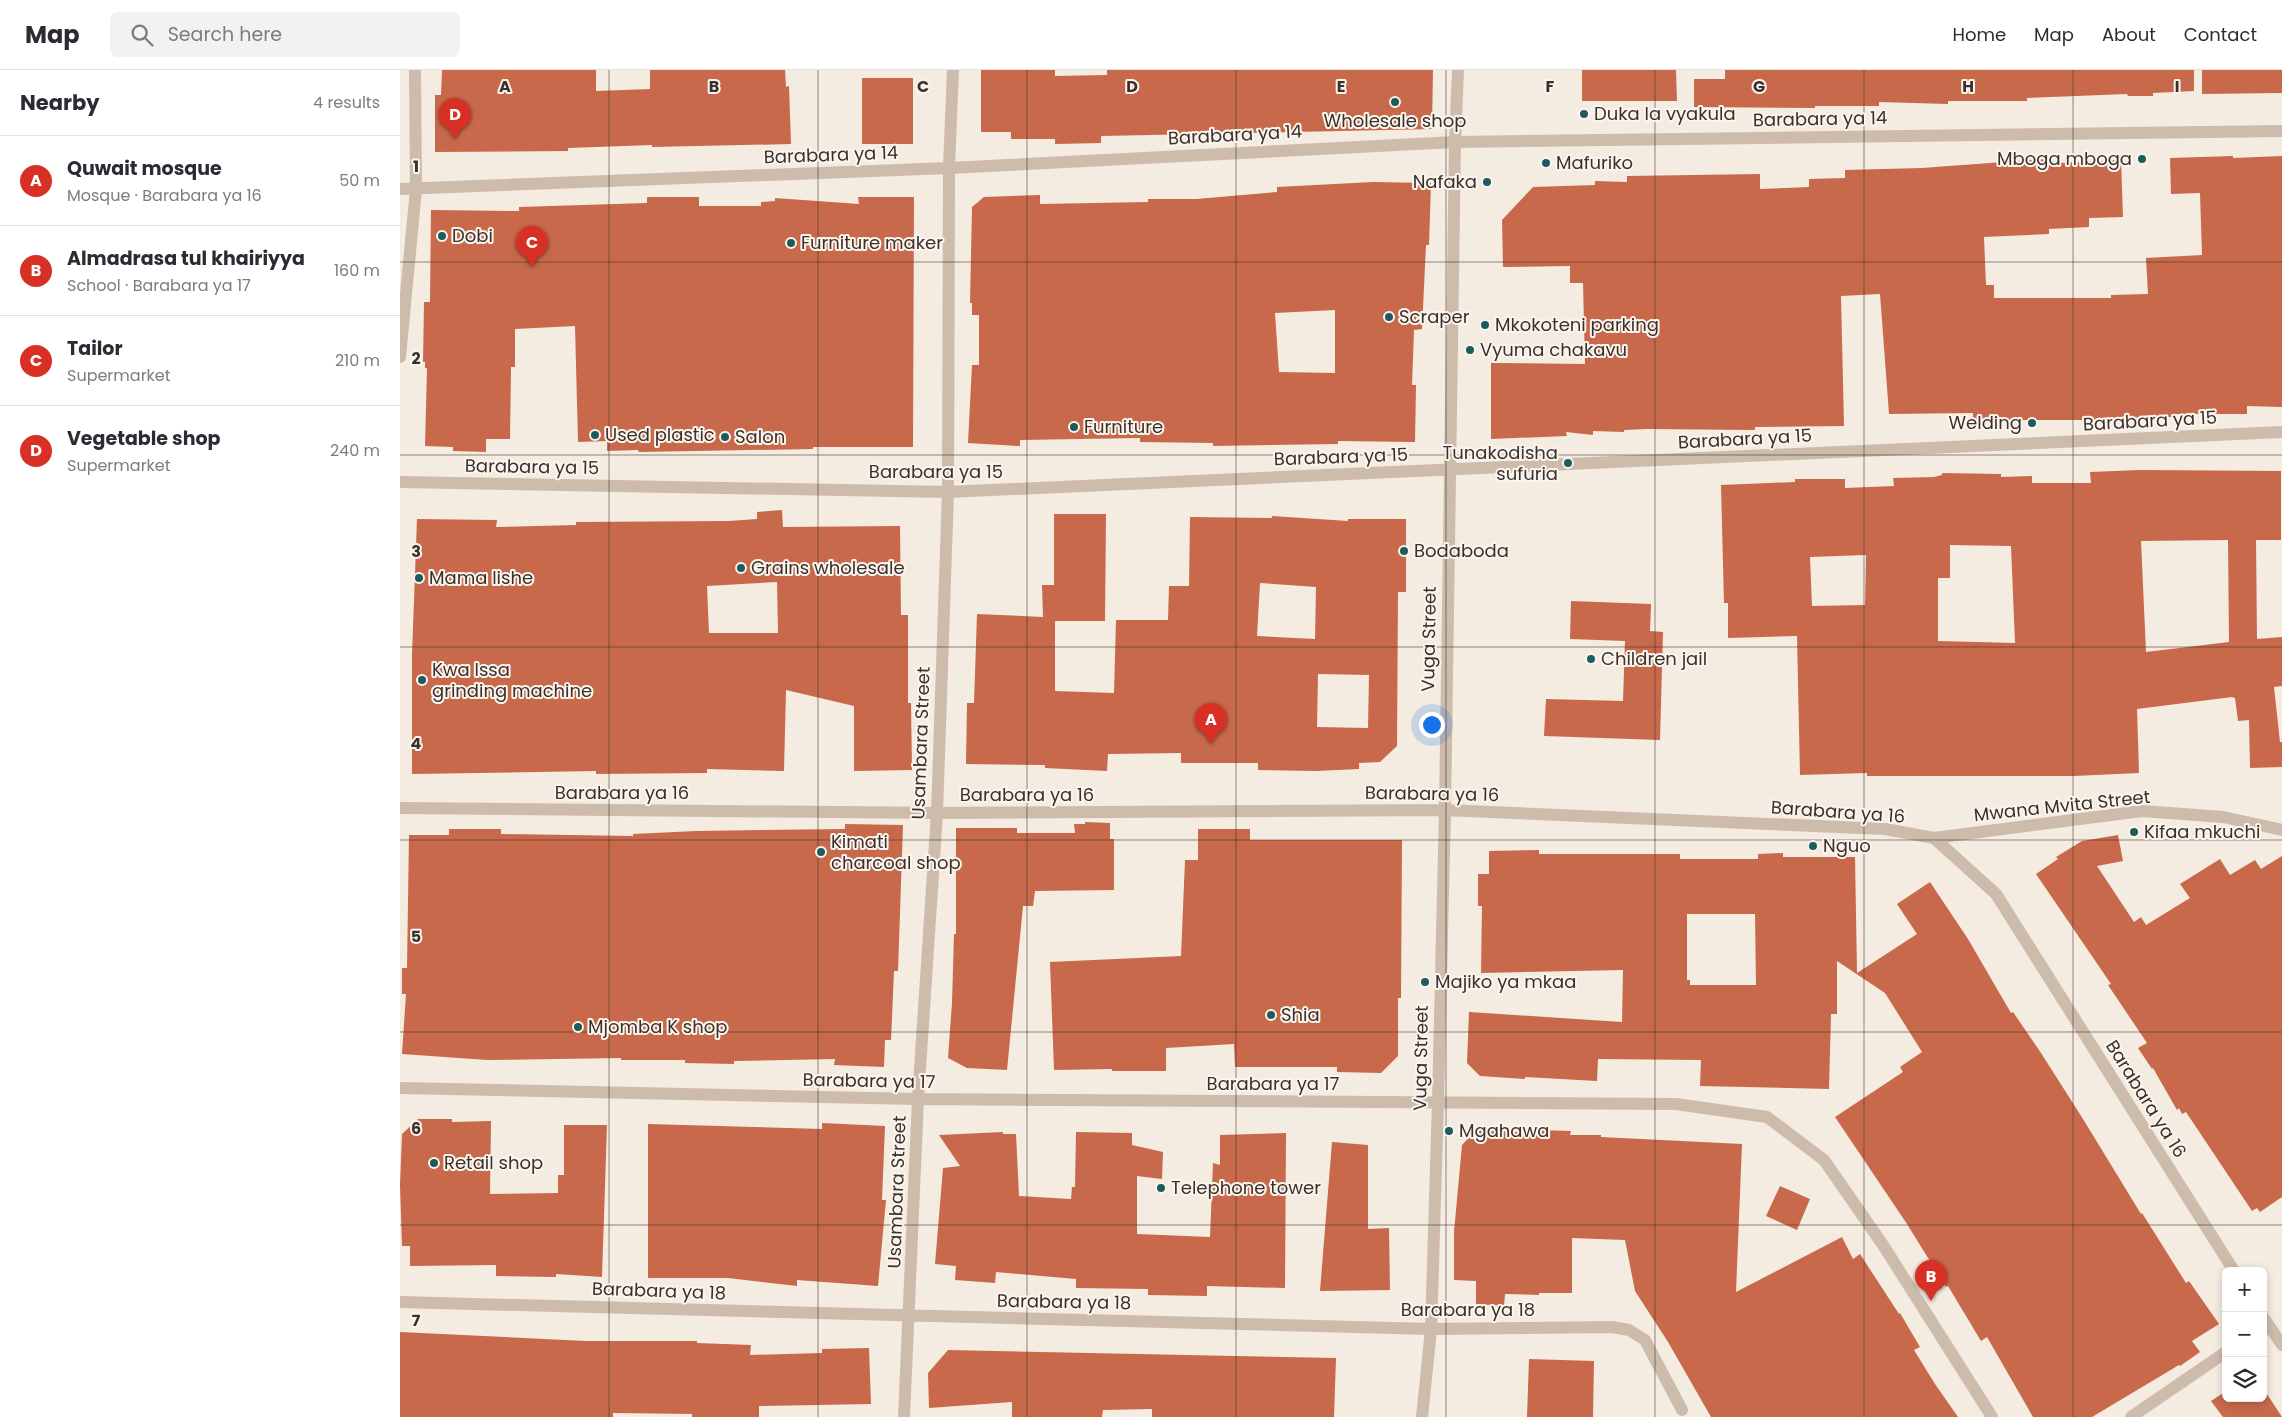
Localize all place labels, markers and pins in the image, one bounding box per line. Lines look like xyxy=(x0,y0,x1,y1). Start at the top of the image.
marker: Wholesale shop xyxy=(1389,96,1401,108)
pin: D xyxy=(439,98,471,139)
place label: Duka la vyakula xyxy=(1594,101,1736,126)
place label: Wholesale shop xyxy=(1324,108,1466,133)
marker: Duka la vyakula xyxy=(1578,108,1590,120)
place label: Mboga mboga xyxy=(1997,146,2132,171)
place label: Mafuriko xyxy=(1556,150,1633,175)
marker: Mboga mboga xyxy=(2136,153,2148,165)
marker: Mafuriko xyxy=(1540,157,1552,169)
place label: Nafaka xyxy=(1413,169,1477,194)
marker: Nafaka xyxy=(1481,176,1493,188)
place label: Dobi xyxy=(452,223,493,248)
pin: C xyxy=(516,226,548,267)
marker: Dobi xyxy=(436,230,448,242)
place label: Furniture maker xyxy=(801,230,943,255)
marker: Furniture maker xyxy=(785,237,797,249)
place label: Scraper xyxy=(1399,304,1470,329)
marker: Scraper xyxy=(1383,311,1395,323)
place label: Mkokoteni parking xyxy=(1495,312,1659,337)
marker: Mkokoteni parking xyxy=(1479,319,1491,331)
place label: Vyuma chakavu xyxy=(1480,337,1627,362)
marker: Vyuma chakavu xyxy=(1464,344,1476,356)
place label: Welding xyxy=(1949,410,2022,435)
place label: Furniture xyxy=(1084,414,1163,439)
marker: Welding xyxy=(2026,417,2038,429)
marker: Furniture xyxy=(1068,421,1080,433)
place label: Used plastic xyxy=(605,422,715,447)
place label: Salon xyxy=(735,424,785,449)
marker: Used plastic xyxy=(589,429,601,441)
marker: Salon xyxy=(719,431,731,443)
place label: Tunakodisha sufuria xyxy=(1443,440,1558,486)
marker: Tunakodisha sufuria xyxy=(1562,457,1574,469)
place label: Bodaboda xyxy=(1414,538,1509,563)
marker: Bodaboda xyxy=(1398,545,1410,557)
place label: Grains wholesale xyxy=(751,555,905,580)
marker: Grains wholesale xyxy=(735,562,747,574)
place label: Mama lishe xyxy=(429,565,533,590)
marker: Mama lishe xyxy=(413,572,425,584)
place label: Children jail xyxy=(1601,646,1707,671)
marker: Children jail xyxy=(1585,653,1597,665)
place label: Kwa Issa grinding machine xyxy=(432,657,592,703)
marker: Kwa Issa grinding machine xyxy=(416,674,428,686)
pin: A xyxy=(1195,703,1227,744)
place label: Kifaa mkuchi xyxy=(2144,819,2260,844)
marker: Kifaa mkuchi xyxy=(2128,826,2140,838)
place label: Kimati charcoal shop xyxy=(831,829,961,875)
place label: Nguo xyxy=(1823,833,1871,858)
marker: Nguo xyxy=(1807,840,1819,852)
marker: Kimati charcoal shop xyxy=(815,846,827,858)
place label: Majiko ya mkaa xyxy=(1435,969,1576,994)
marker: Majiko ya mkaa xyxy=(1419,976,1431,988)
place label: Shia xyxy=(1281,1002,1320,1027)
marker: Shia xyxy=(1265,1009,1277,1021)
place label: Mjomba K shop xyxy=(588,1014,727,1039)
marker: Mjomba K shop xyxy=(572,1021,584,1033)
place label: Mgahawa xyxy=(1459,1118,1549,1143)
marker: Mgahawa xyxy=(1443,1125,1455,1137)
place label: Retail shop xyxy=(444,1150,543,1175)
marker: Retail shop xyxy=(428,1157,440,1169)
place label: Telephone tower xyxy=(1171,1175,1321,1200)
marker: Telephone tower xyxy=(1155,1182,1167,1194)
pin: B xyxy=(1915,1260,1947,1301)

